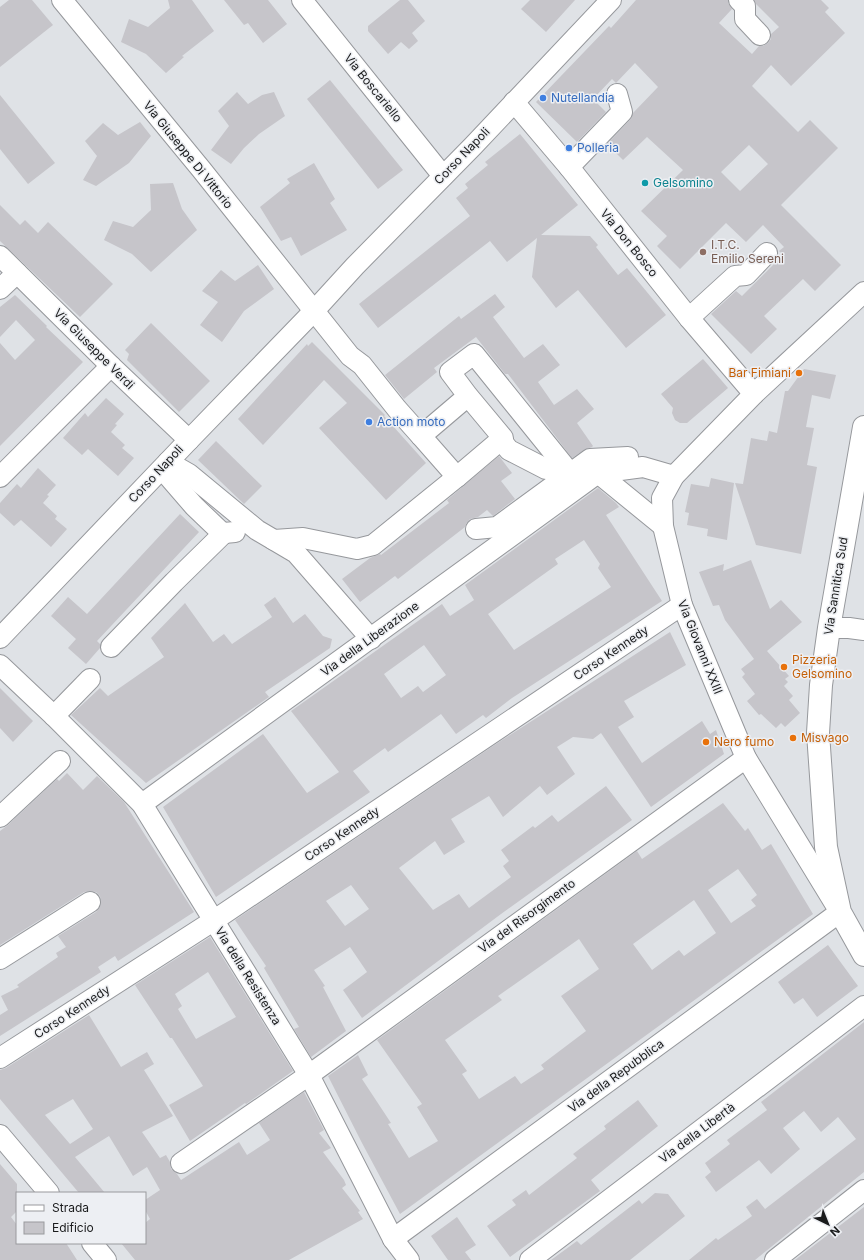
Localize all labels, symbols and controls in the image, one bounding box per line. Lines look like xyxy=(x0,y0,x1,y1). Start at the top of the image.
street label: Via Boscariello xyxy=(341,50,406,125)
place label: Nutellandia xyxy=(551,90,615,105)
marker: Nutellandia xyxy=(538,93,548,103)
street label: Via Giuseppe Di Vittorio xyxy=(140,98,236,212)
street label: Corso Napoli xyxy=(431,124,493,187)
place label: Polleria xyxy=(577,140,619,155)
marker: Polleria xyxy=(564,143,574,153)
place label: Gelsomino xyxy=(653,175,713,190)
marker: Gelsomino xyxy=(640,178,650,188)
street label: Via Don Bosco xyxy=(597,206,661,280)
place label: I.T.C. Emilio Sereni xyxy=(711,237,784,266)
marker: I.T.C. Emilio Sereni xyxy=(698,247,708,257)
street label: Via Giuseppe Verdi xyxy=(51,305,138,392)
place label: Bar Fimiani xyxy=(728,365,791,380)
marker: Bar Fimiani xyxy=(794,368,804,378)
place label: Action moto xyxy=(377,414,445,429)
marker: Action moto xyxy=(364,417,374,427)
street label: Corso Napoli xyxy=(125,442,186,506)
street label: Via Sannitica Sud xyxy=(820,536,851,636)
street label: Via della Liberazione xyxy=(318,598,422,679)
street label: Via Giovanni XXIII xyxy=(675,598,726,696)
street label: Corso Kennedy xyxy=(570,622,651,683)
place label: Pizzeria Gelsomino xyxy=(792,652,852,681)
marker: Pizzeria Gelsomino xyxy=(779,662,789,672)
place label: Misvago xyxy=(801,730,849,745)
marker: Misvago xyxy=(788,733,798,743)
place label: Nero fumo xyxy=(714,734,774,749)
marker: Nero fumo xyxy=(701,737,711,747)
street label: Corso Kennedy xyxy=(301,803,382,864)
street label: Via del Risorgimento xyxy=(475,875,578,956)
street label: Via della Resistenza xyxy=(212,924,285,1028)
street label: Corso Kennedy xyxy=(31,981,113,1042)
street label: Via della Repubblica xyxy=(565,1036,667,1115)
street label: Via della Libertà xyxy=(656,1099,738,1166)
legend xyxy=(16,1192,146,1244)
text: Strada xyxy=(52,1200,89,1215)
north arrow xyxy=(808,1204,848,1244)
text: Edificio xyxy=(52,1220,94,1235)
text: N xyxy=(827,1223,843,1239)

